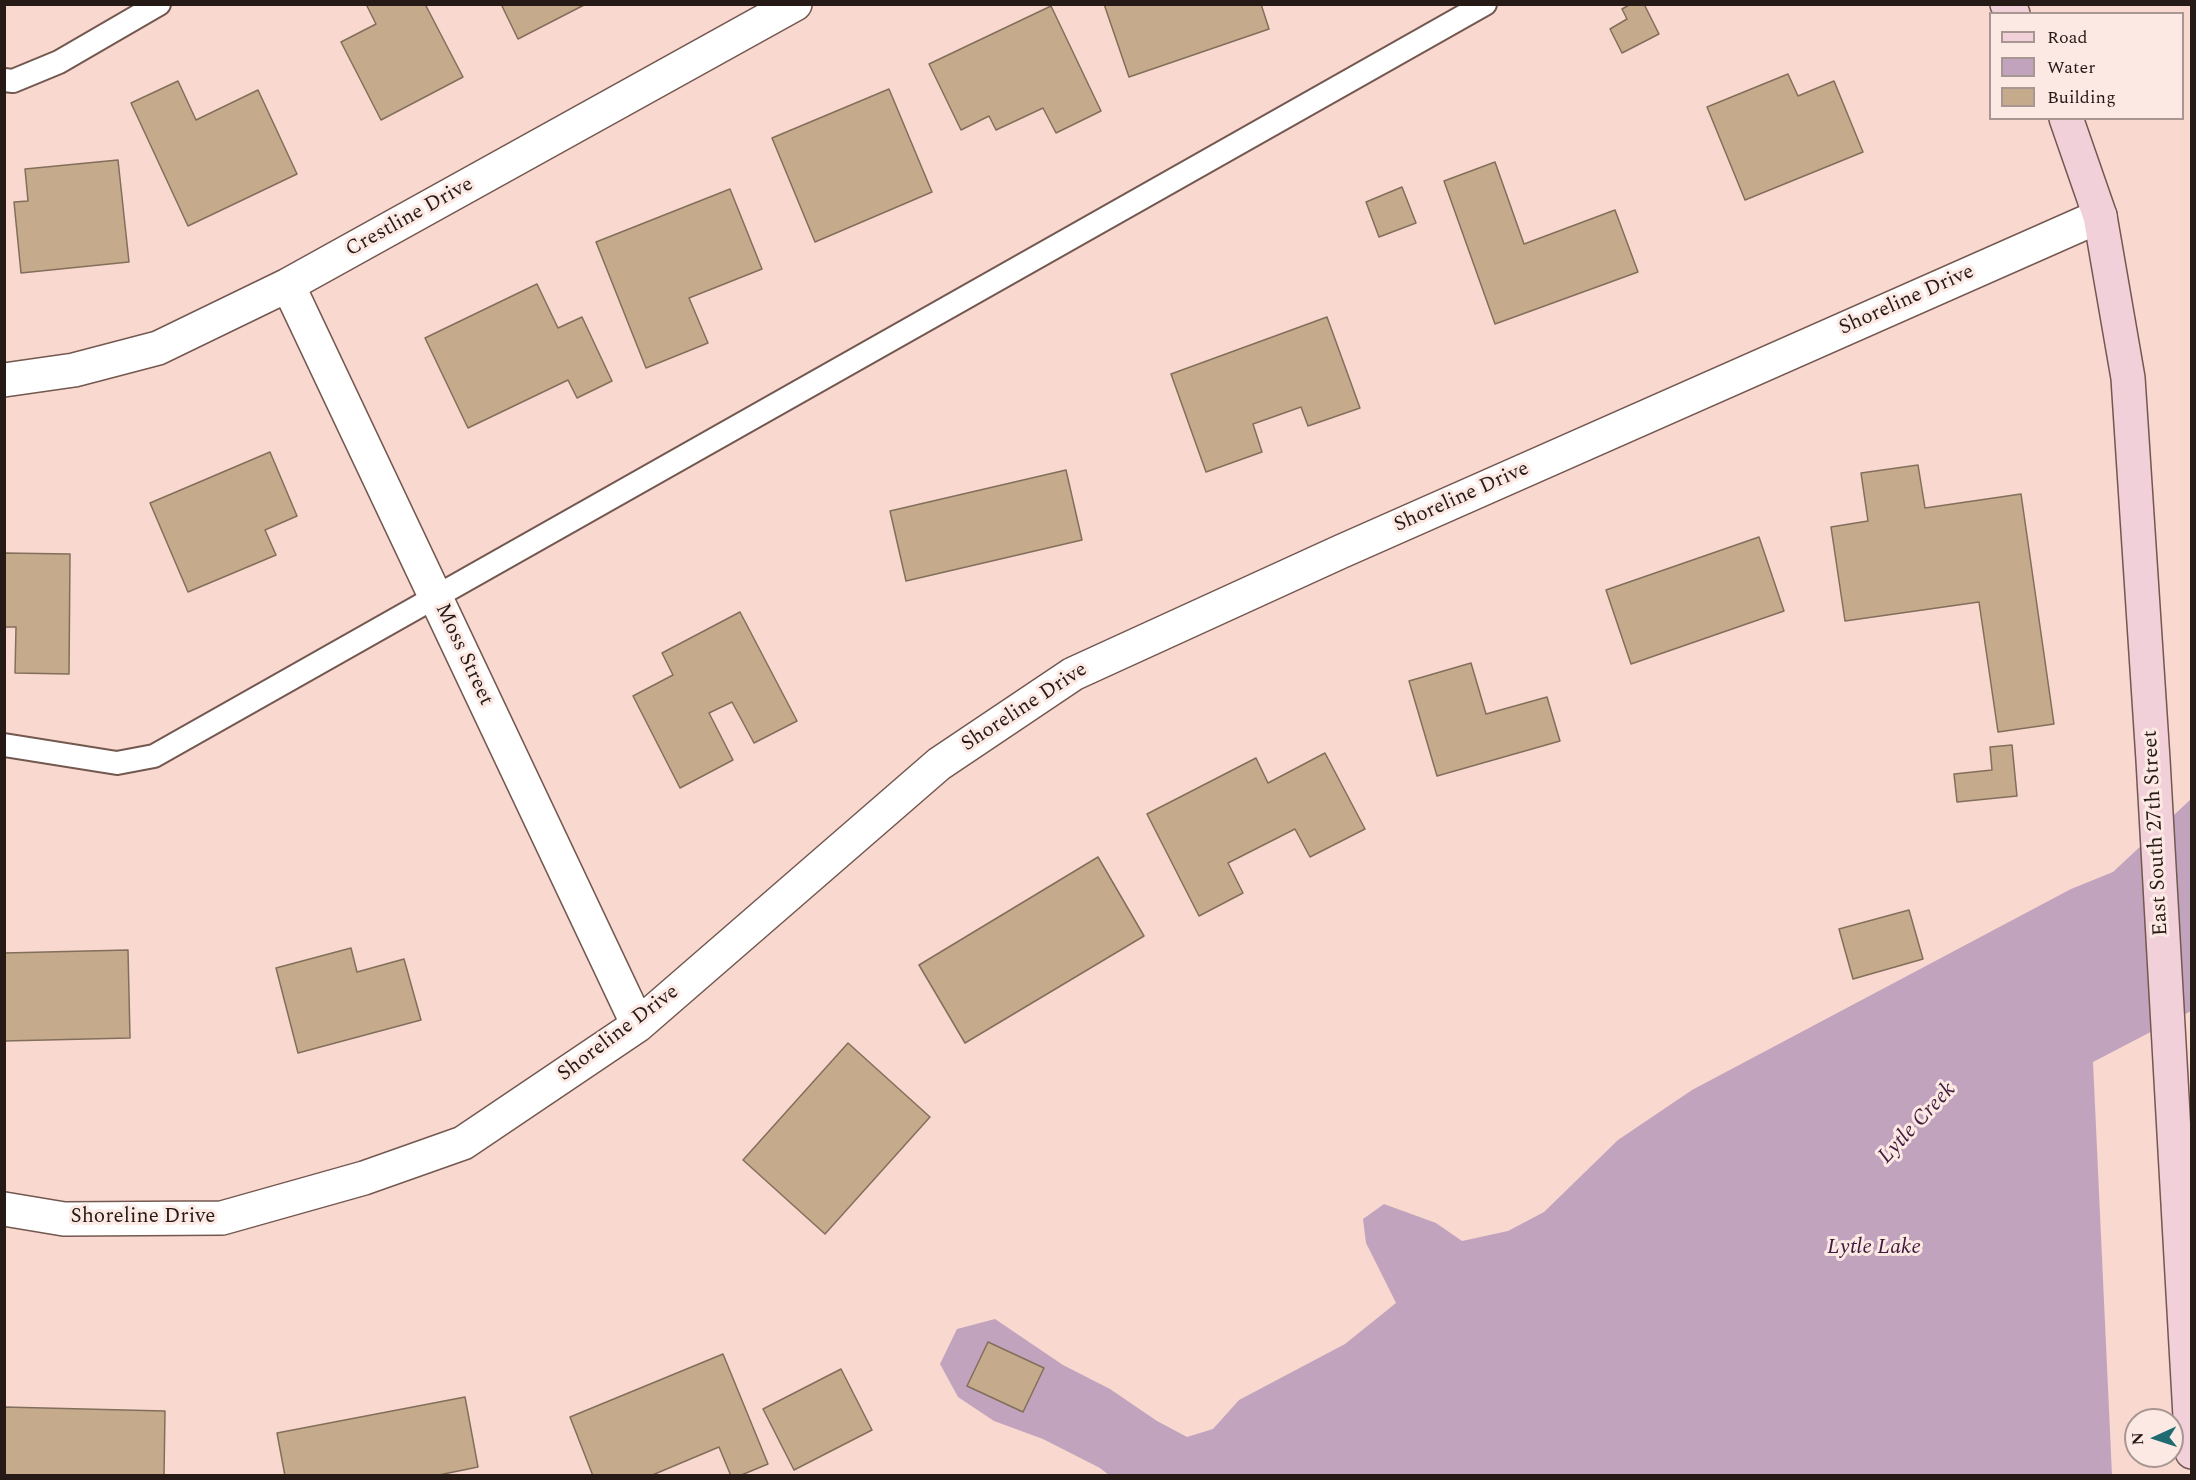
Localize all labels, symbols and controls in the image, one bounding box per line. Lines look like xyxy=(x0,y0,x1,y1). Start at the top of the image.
legend xyxy=(1989,12,2184,120)
text: Road xyxy=(2047,24,2088,51)
text: Water xyxy=(2047,54,2095,81)
text: Building xyxy=(2047,84,2116,111)
street label: Crestline Drive xyxy=(342,173,478,263)
street label: Shoreline Drive xyxy=(1836,260,1978,342)
street label: Shoreline Drive xyxy=(1391,457,1533,539)
street label: Moss Street xyxy=(428,600,498,710)
street label: Shoreline Drive xyxy=(957,658,1093,758)
street label: East South 27th Street xyxy=(2139,729,2175,937)
street label: Shoreline Drive xyxy=(554,980,684,1088)
water label: Lytle Creek xyxy=(1874,1078,1962,1170)
street label: Shoreline Drive xyxy=(70,1205,216,1231)
water label: Lytle Lake xyxy=(1827,1236,1921,1262)
north arrow xyxy=(2124,1408,2184,1468)
text: N xyxy=(2126,1432,2150,1446)

